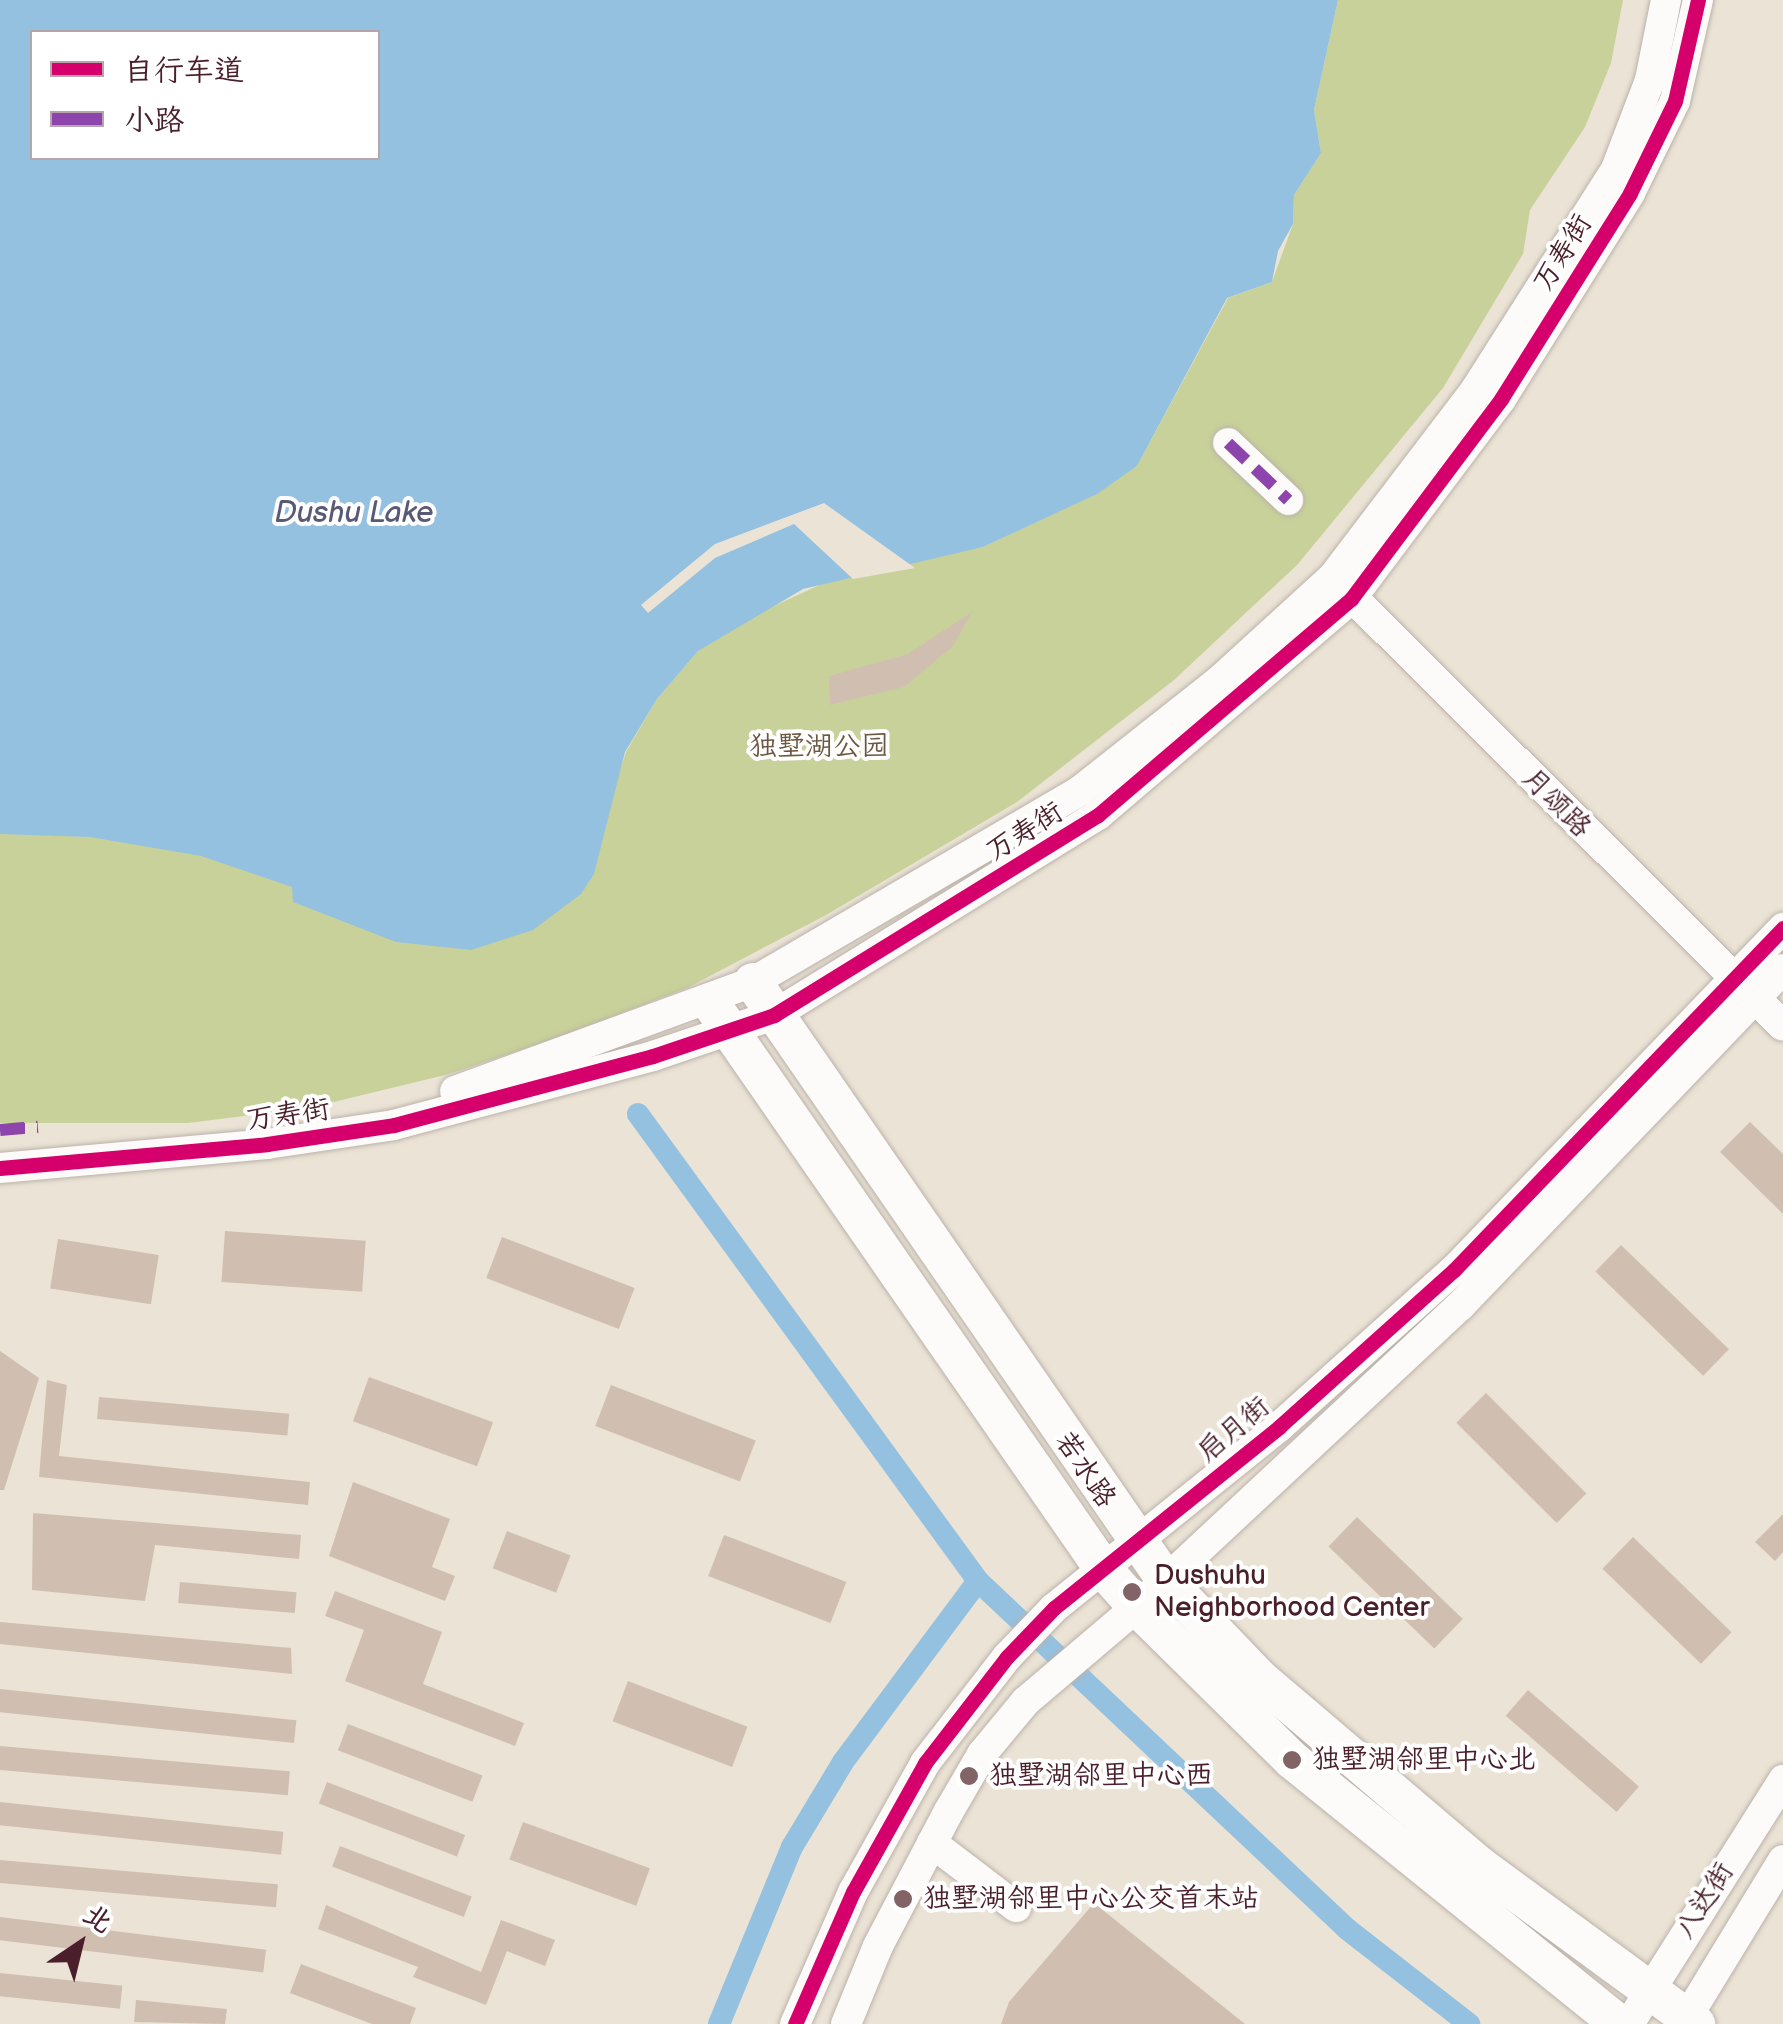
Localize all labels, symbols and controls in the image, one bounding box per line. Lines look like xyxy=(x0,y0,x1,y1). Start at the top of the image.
legend xyxy=(30,30,380,160)
text: 自行车道 xyxy=(124,53,244,89)
text: 小路 xyxy=(124,103,184,139)
street label: 万寿街 xyxy=(1526,208,1600,298)
water label: Dushu Lake xyxy=(275,495,433,531)
park label: 独墅湖公园 xyxy=(749,730,889,764)
street label: 月颂路 xyxy=(1514,761,1598,845)
street label: 万寿街 xyxy=(980,795,1070,869)
street label: 万寿街 xyxy=(244,1093,332,1137)
street label: 启月街 xyxy=(1191,1390,1277,1470)
street label: 若水路 xyxy=(1048,1426,1122,1514)
place label: Dushuhu Neighborhood Center xyxy=(1154,1559,1430,1625)
marker: Dushuhu Neighborhood Center xyxy=(1119,1579,1145,1605)
place label: 独墅湖邻里中心北 xyxy=(1312,1743,1536,1777)
marker: 独墅湖邻里中心北 xyxy=(1281,1749,1303,1771)
place label: 独墅湖邻里中心西 xyxy=(989,1759,1213,1793)
marker: 独墅湖邻里中心西 xyxy=(958,1765,980,1787)
street label: 八达街 xyxy=(1668,1856,1742,1946)
place label: 独墅湖邻里中心公交首末站 xyxy=(923,1882,1259,1916)
marker: 独墅湖邻里中心公交首末站 xyxy=(892,1888,914,1910)
north arrow xyxy=(30,1894,130,1994)
text: 北 xyxy=(77,1897,118,1941)

